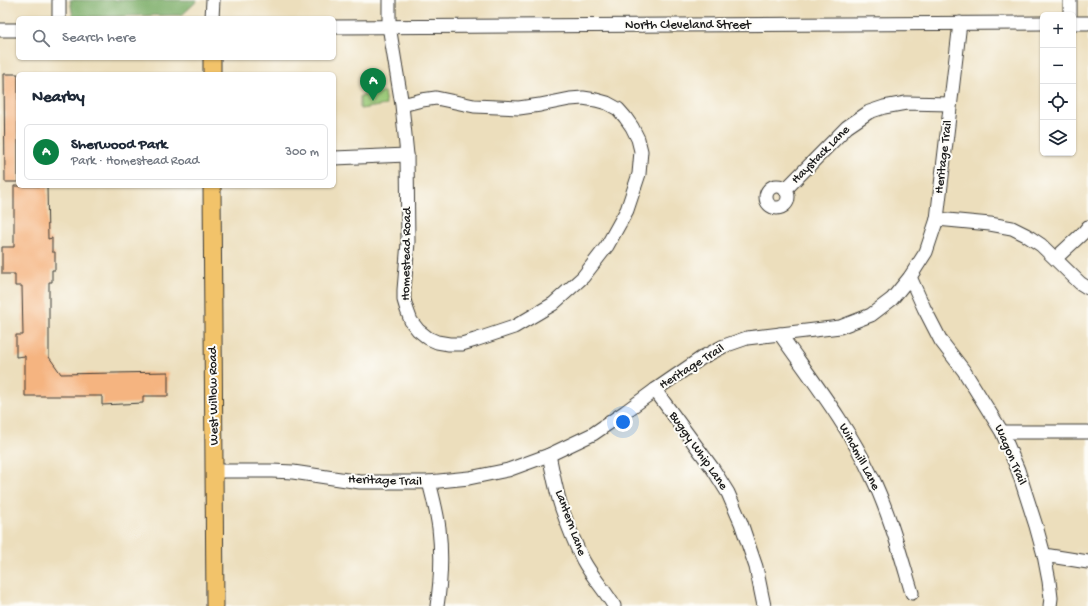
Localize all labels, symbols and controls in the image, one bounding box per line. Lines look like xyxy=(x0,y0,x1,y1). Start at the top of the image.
map controls xyxy=(1040,12,1076,156)
button: + xyxy=(1040,12,1076,48)
search box xyxy=(16,16,336,60)
street label: North Cleveland Street xyxy=(625,18,753,33)
icon: search xyxy=(30,27,52,49)
text: Search here xyxy=(62,29,136,47)
button: − xyxy=(1040,48,1076,84)
pin: A xyxy=(360,68,386,101)
button: locate xyxy=(1040,84,1076,120)
text: Nearby xyxy=(32,88,85,108)
street label: Heritage Trail xyxy=(932,119,956,195)
button: layers xyxy=(1040,120,1076,156)
street label: Haystack Lane xyxy=(789,122,854,187)
text: Sherwood Park xyxy=(71,136,167,154)
text: A xyxy=(42,145,50,160)
text: 300 m xyxy=(285,145,319,160)
text: Park · Homestead Road xyxy=(71,154,199,169)
street label: Homestead Road xyxy=(399,206,415,301)
street label: Heritage Trail xyxy=(657,341,727,393)
street label: West Willow Road xyxy=(206,345,222,446)
street label: Buggy Whip Lane xyxy=(665,408,731,493)
your location xyxy=(613,412,633,432)
street label: Windmill Lane xyxy=(835,421,883,493)
street label: Wagon Trail xyxy=(991,423,1029,488)
street label: Heritage Trail xyxy=(348,472,422,490)
street label: Lantern Lane xyxy=(551,488,589,558)

